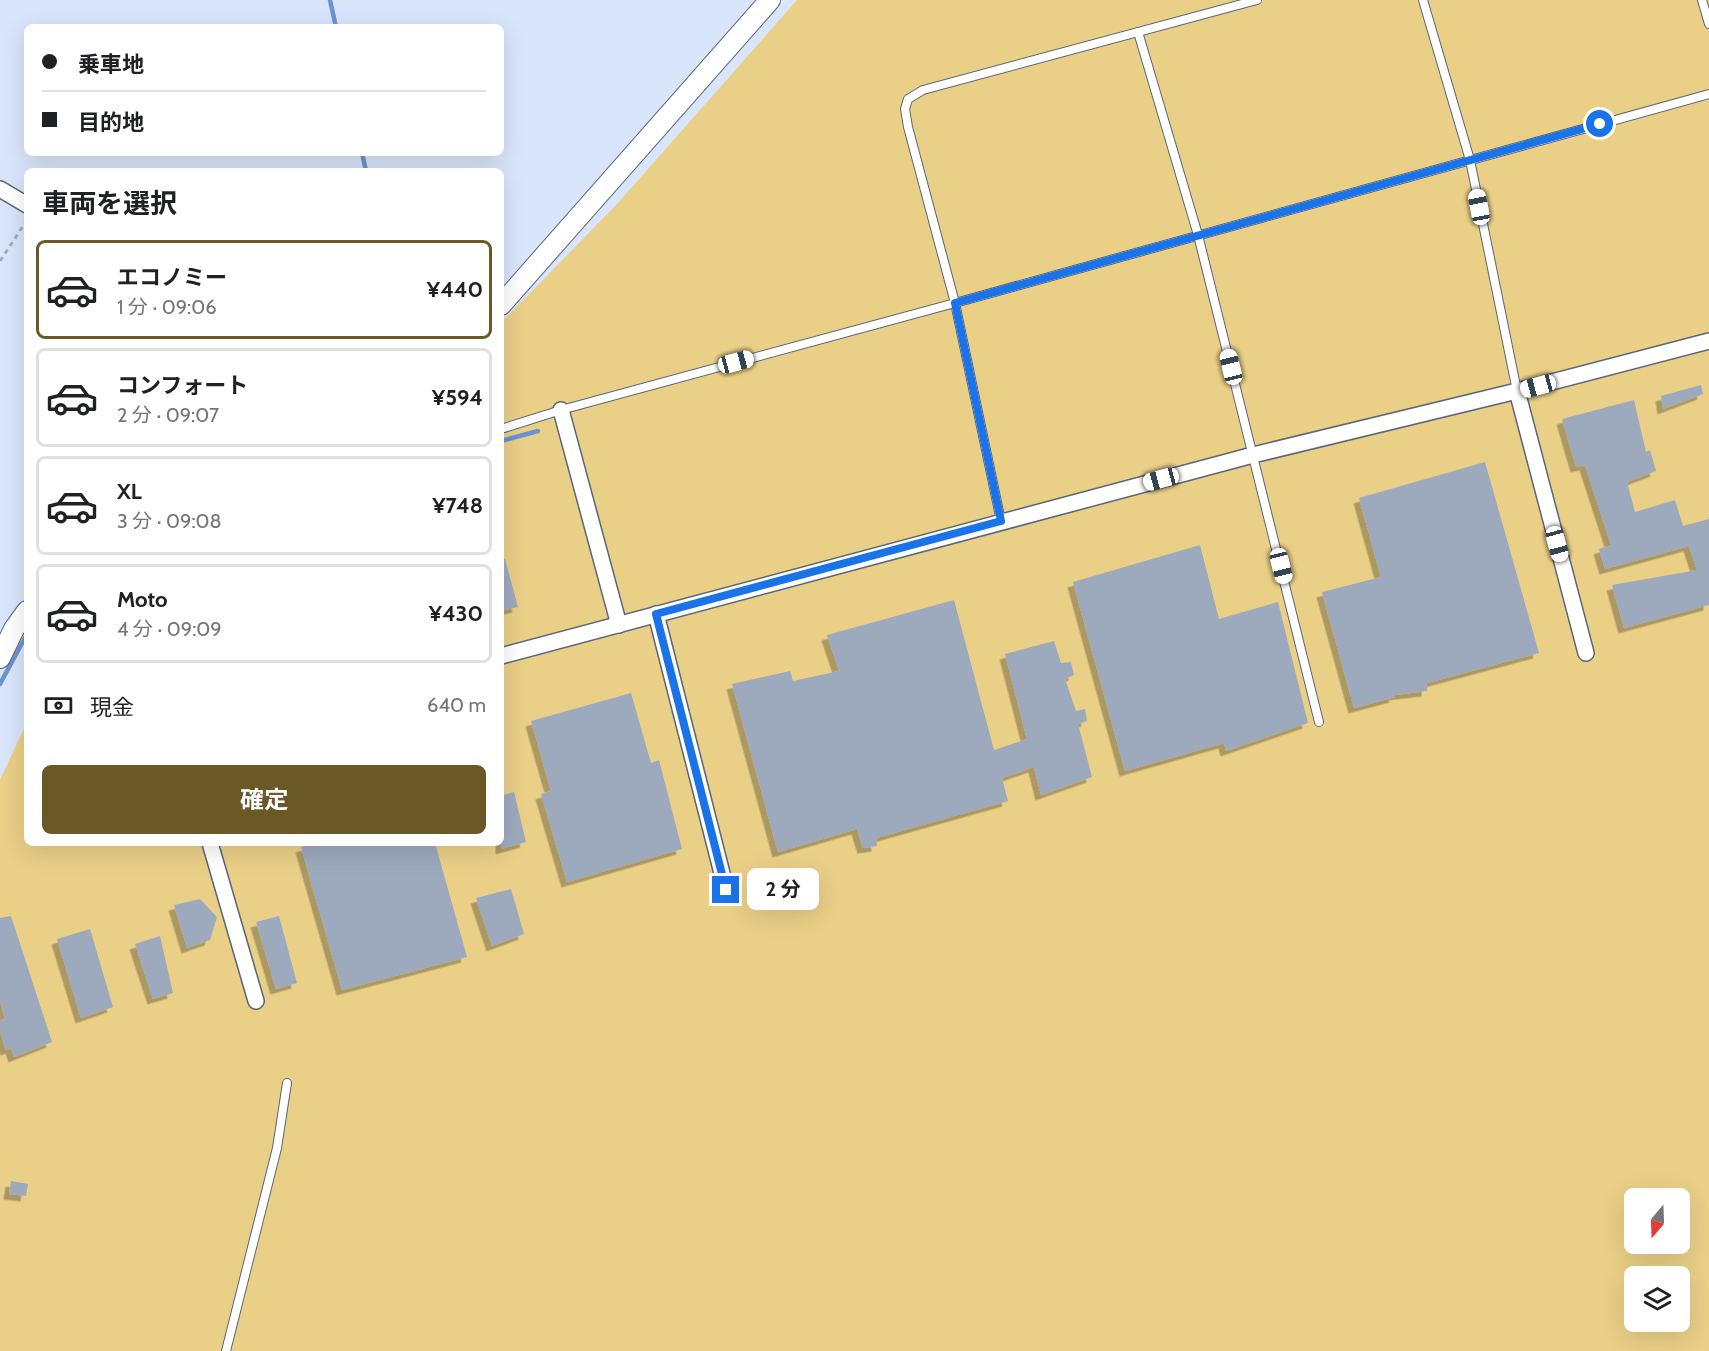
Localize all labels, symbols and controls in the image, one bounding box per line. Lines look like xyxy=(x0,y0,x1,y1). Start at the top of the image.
text: 乗車地 xyxy=(78,51,144,78)
text: 目的地 xyxy=(78,109,144,136)
route start xyxy=(1586,110,1613,137)
text: 車両を選択 xyxy=(42,187,177,220)
car xyxy=(1467,188,1491,226)
icon: car xyxy=(45,263,99,317)
text: エコノミー xyxy=(117,264,227,291)
text: ¥440 xyxy=(427,276,483,303)
text: 1 分 · 09:06 xyxy=(117,295,217,319)
car xyxy=(1218,347,1244,387)
car xyxy=(716,349,756,375)
icon: car xyxy=(45,371,99,425)
text: コンフォート xyxy=(117,372,248,399)
car xyxy=(1518,373,1558,399)
text: ¥594 xyxy=(432,384,483,411)
text: 2 分 · 09:07 xyxy=(117,403,219,427)
car xyxy=(1141,466,1181,492)
text: XL xyxy=(117,478,142,505)
icon: car xyxy=(45,479,99,533)
text: ¥748 xyxy=(432,492,483,519)
text: 3 分 · 09:08 xyxy=(117,509,222,533)
car xyxy=(1544,524,1570,564)
car xyxy=(1268,546,1294,586)
text: Moto xyxy=(117,586,168,613)
icon: car xyxy=(45,587,99,641)
text: ¥430 xyxy=(429,600,483,627)
text: 4 分 · 09:09 xyxy=(117,617,222,641)
icon: cash xyxy=(42,689,75,722)
text: 640 m xyxy=(427,693,486,717)
text: 現金 xyxy=(90,694,134,721)
button: 確定 xyxy=(42,765,486,834)
callout: 2 分 xyxy=(747,869,819,911)
route end xyxy=(712,876,739,903)
text: 2 分 xyxy=(765,877,801,901)
north arrow xyxy=(1624,1188,1690,1254)
map controls xyxy=(1624,1188,1690,1332)
button: layers xyxy=(1624,1266,1690,1332)

